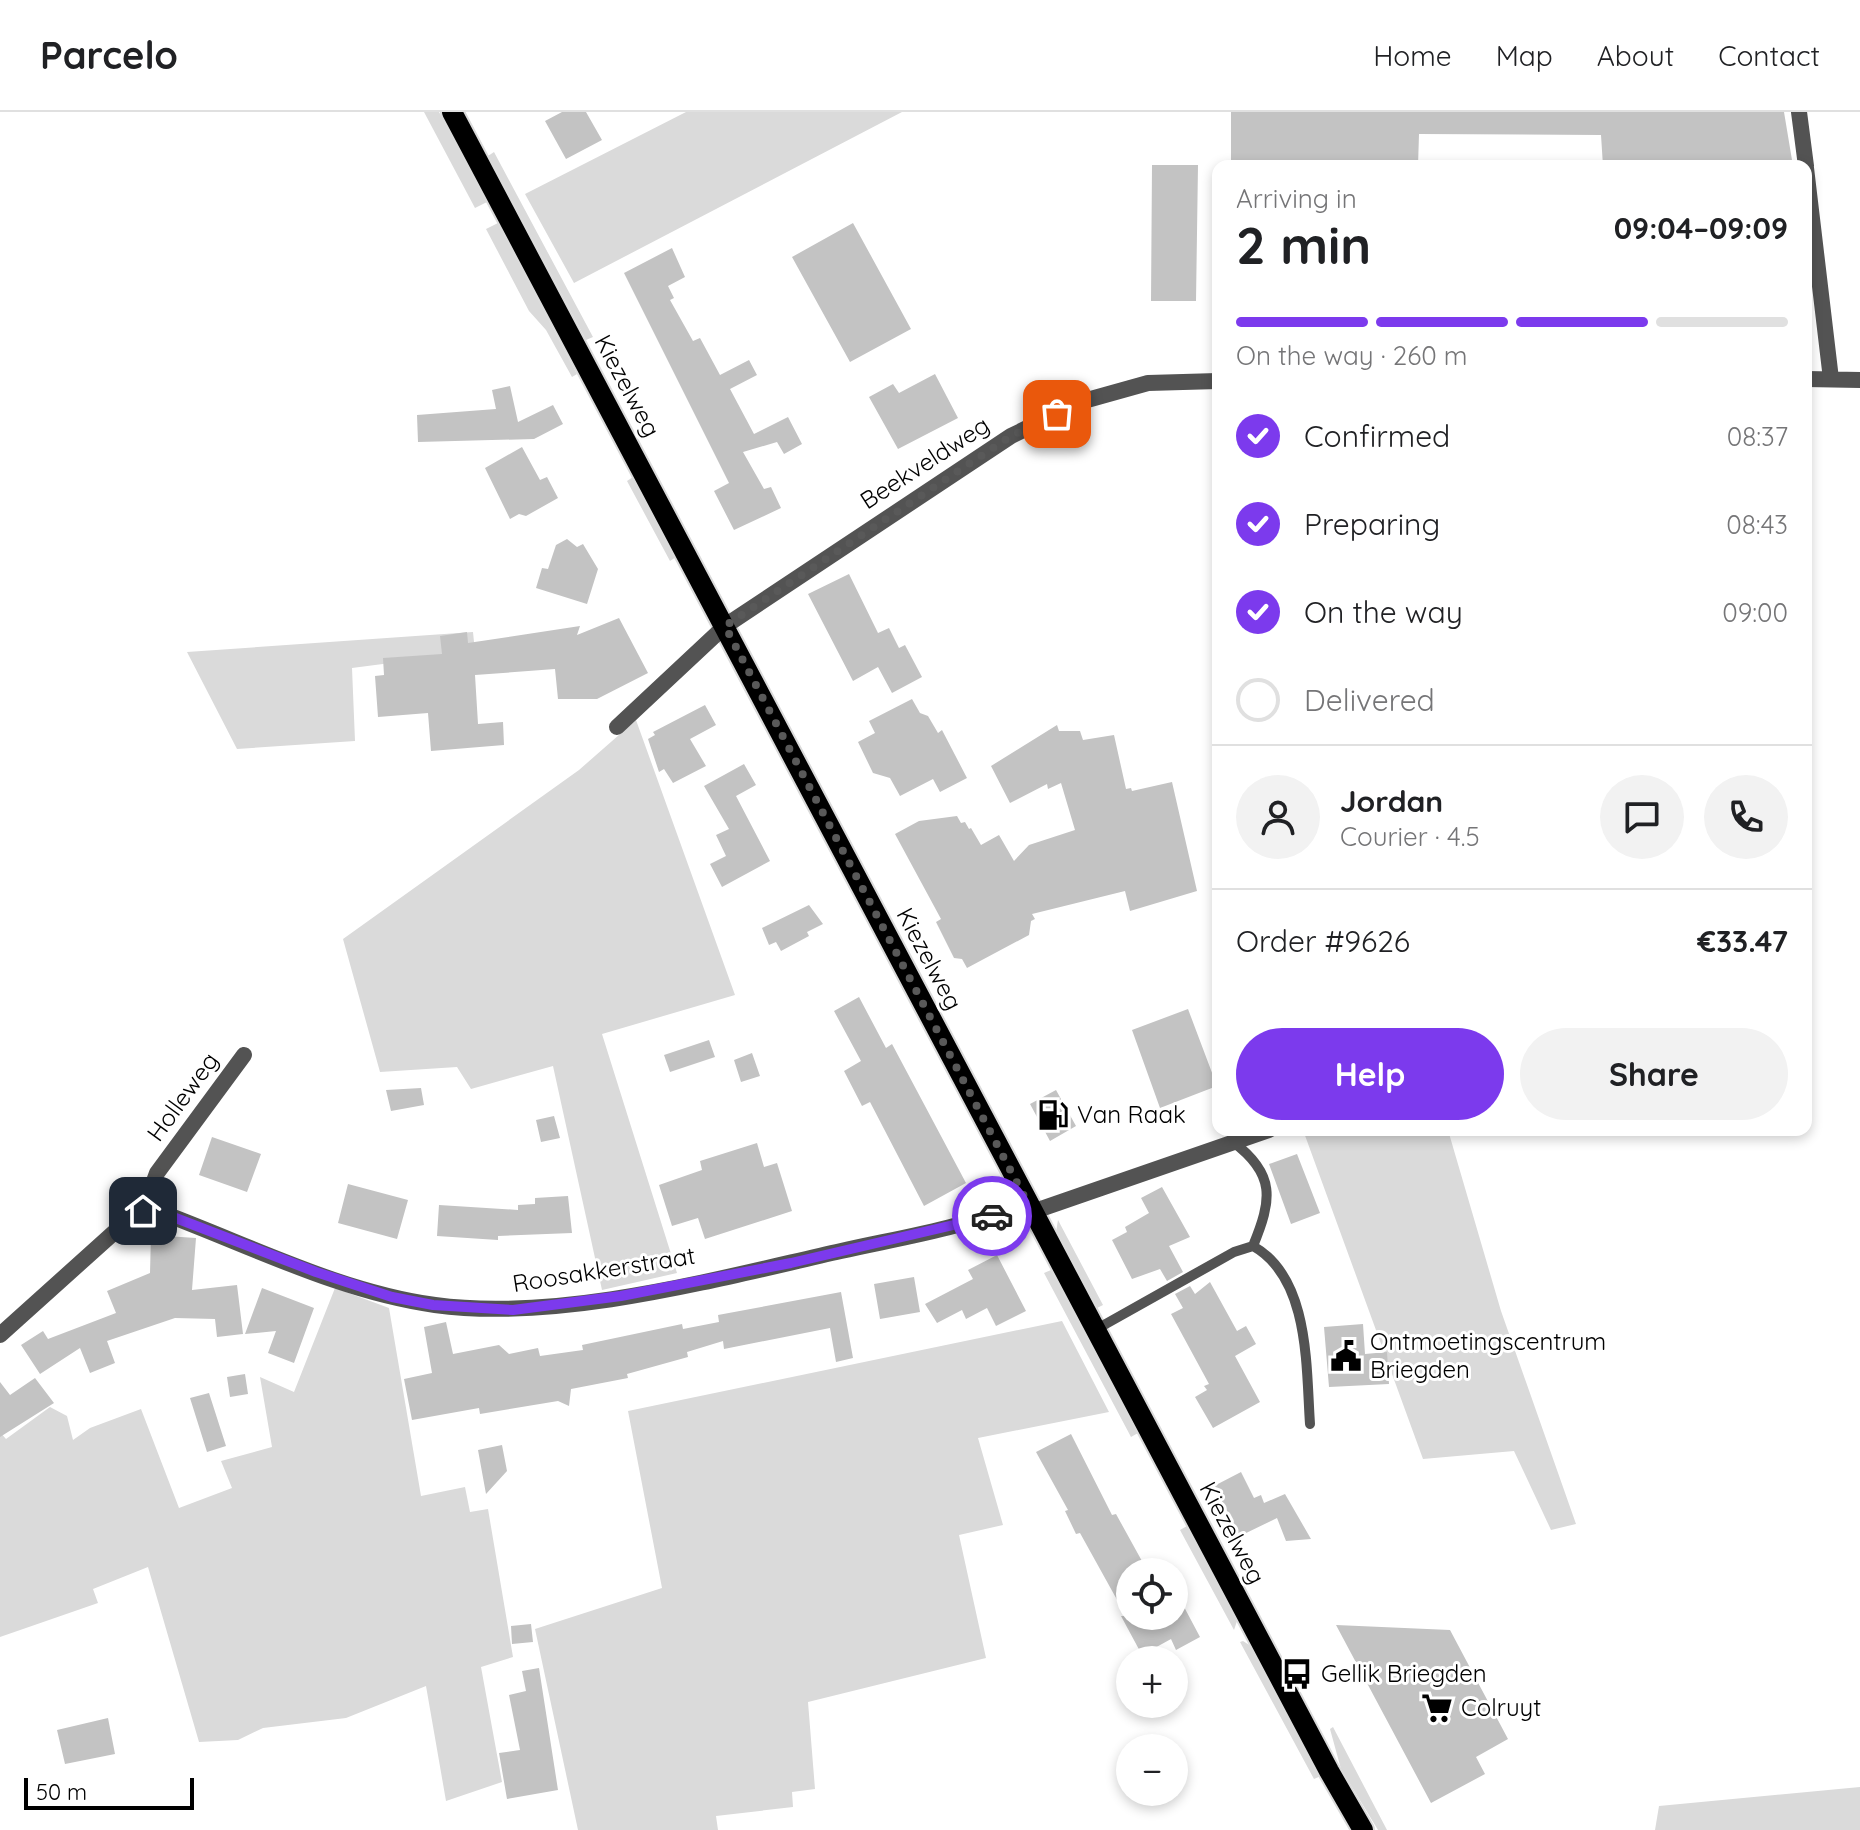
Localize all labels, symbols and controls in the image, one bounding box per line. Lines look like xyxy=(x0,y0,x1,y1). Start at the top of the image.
text: Parcelo xyxy=(40,31,178,79)
text: Home xyxy=(1373,38,1452,73)
text: Map xyxy=(1496,38,1553,73)
text: About xyxy=(1597,38,1674,73)
text: Contact xyxy=(1718,38,1820,73)
text: Arriving in xyxy=(1236,182,1357,215)
text: 09:04–09:09 xyxy=(1614,209,1788,247)
text: 2 min xyxy=(1236,212,1371,277)
street label: Kiezelweg xyxy=(589,329,667,442)
text: On the way · 260 m xyxy=(1236,339,1468,372)
pin xyxy=(1023,380,1091,448)
icon: bag xyxy=(1035,392,1079,436)
street label: Beekveldweg xyxy=(854,409,995,515)
icon: check xyxy=(1236,414,1280,458)
text: Confirmed xyxy=(1304,417,1450,455)
text: 08:37 xyxy=(1727,420,1788,453)
icon: check xyxy=(1236,502,1280,546)
text: Preparing xyxy=(1304,505,1440,543)
text: 08:43 xyxy=(1726,508,1788,541)
icon: check xyxy=(1236,590,1280,634)
text: On the way xyxy=(1304,593,1463,631)
text: 09:00 xyxy=(1722,596,1788,629)
text: Delivered xyxy=(1304,681,1435,719)
button: person xyxy=(1236,775,1320,859)
button: chat xyxy=(1600,775,1684,859)
button: phone xyxy=(1704,775,1788,859)
text: Jordan xyxy=(1340,782,1443,820)
text: Courier · 4.5 xyxy=(1340,820,1480,853)
street label: Kiezelweg xyxy=(891,902,969,1015)
text: Order #9626 xyxy=(1236,922,1410,960)
text: €33.47 xyxy=(1697,922,1788,960)
button: Help xyxy=(1236,1028,1504,1120)
button: Share xyxy=(1520,1028,1788,1120)
street label: Holleweg xyxy=(140,1046,224,1147)
fuel station icon: Van Raak xyxy=(1036,1098,1070,1132)
place label: Van Raak xyxy=(1077,1099,1186,1129)
courier xyxy=(952,1176,1032,1256)
pin xyxy=(109,1177,177,1245)
icon: home xyxy=(121,1189,165,1233)
icon: car xyxy=(970,1194,1014,1238)
street label: Roosakkerstraat xyxy=(510,1240,697,1298)
place label: Ontmoetingscentrum Briegden xyxy=(1370,1326,1606,1384)
public building icon: Ontmoetingscentrum Briegden xyxy=(1329,1339,1363,1373)
street label: Kiezelweg xyxy=(1194,1476,1272,1589)
map controls xyxy=(1116,1558,1188,1806)
button: locate xyxy=(1116,1558,1188,1630)
button: + xyxy=(1116,1646,1188,1718)
bus stop icon: Gellik Briegden xyxy=(1280,1657,1314,1691)
place label: Gellik Briegden xyxy=(1321,1658,1487,1688)
supermarket icon: Colruyt xyxy=(1420,1691,1454,1725)
place label: Colruyt xyxy=(1461,1692,1541,1722)
button: − xyxy=(1116,1734,1188,1806)
scale bar xyxy=(24,1774,194,1810)
text: 50 m xyxy=(36,1778,87,1806)

